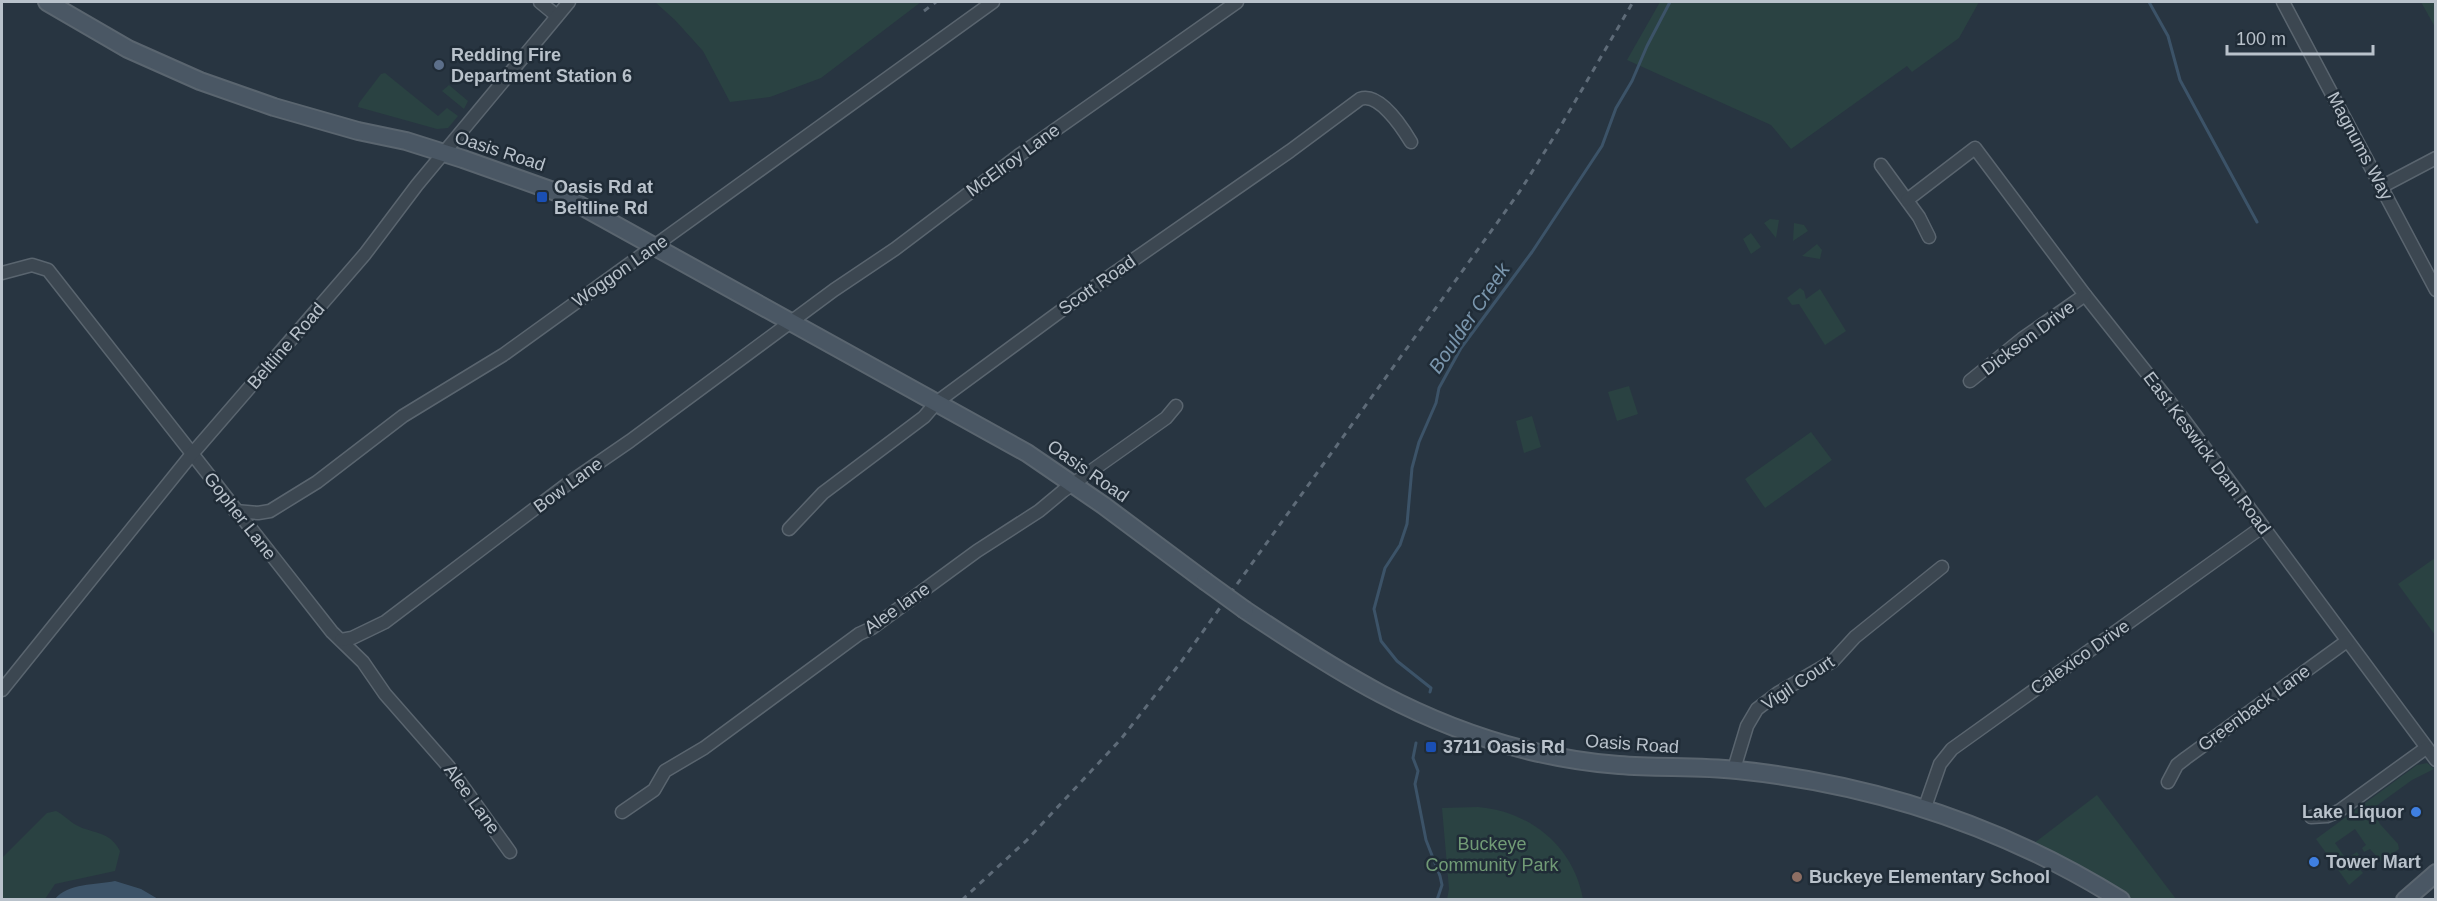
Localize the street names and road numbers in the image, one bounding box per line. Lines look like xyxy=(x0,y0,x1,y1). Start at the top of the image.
street label: Magnums Way xyxy=(2323,89,2397,203)
street label: McElroy Lane xyxy=(963,120,1063,200)
street label: Oasis Road xyxy=(452,127,548,175)
street label: Woggon Lane xyxy=(568,231,672,311)
street label: Scott Road xyxy=(1055,251,1139,319)
street label: Dickson Drive xyxy=(1978,297,2078,379)
street label: Beltline Road xyxy=(243,299,329,393)
street label: East Keswick Dam Road xyxy=(2139,368,2275,538)
street label: Oasis Road xyxy=(1044,436,1132,506)
street label: Bow Lane xyxy=(530,453,606,517)
street label: Gopher Lane xyxy=(200,468,280,564)
street label: Alee lane xyxy=(861,578,933,638)
street label: Calexico Drive xyxy=(2027,616,2133,698)
street label: Vigil Court xyxy=(1758,652,1838,714)
street label: Greenback Lane xyxy=(2194,661,2314,755)
street label: Oasis Road xyxy=(1584,731,1680,757)
street label: Alee Lane xyxy=(440,760,504,838)

